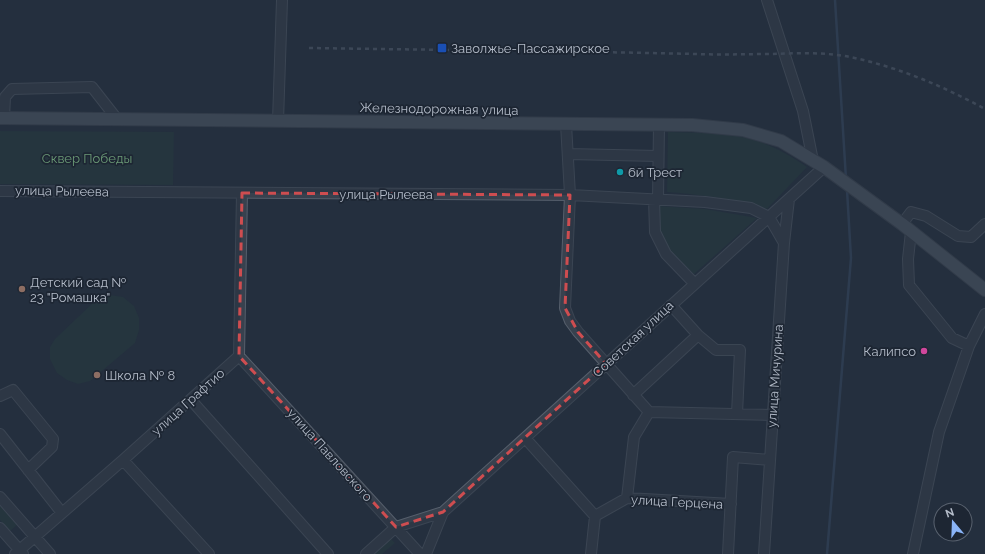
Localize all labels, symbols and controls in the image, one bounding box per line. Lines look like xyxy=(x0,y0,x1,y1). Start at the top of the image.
place label: Заволжье-Пассажирское xyxy=(451,41,610,56)
marker: Заволжье-Пассажирское xyxy=(436,42,448,54)
street label: Железнодорожная улица xyxy=(359,100,519,118)
park label: Сквер Победы xyxy=(42,151,132,166)
place label: 6й Трест xyxy=(628,165,682,180)
marker: 6й Трест xyxy=(615,167,625,177)
street label: улица Рылеева xyxy=(15,183,109,199)
street label: улица Рылеева xyxy=(339,187,433,202)
place label: Детский сад № 23 "Ромашка" xyxy=(30,275,126,305)
marker: Детский сад № 23 "Ромашка" xyxy=(17,284,27,294)
street label: Советская улица xyxy=(590,298,676,380)
street label: улица Мичурина xyxy=(764,324,786,428)
place label: Калипсо xyxy=(863,344,916,359)
marker: Калипсо xyxy=(919,346,929,356)
street label: улица Графтио xyxy=(149,365,228,439)
place label: Школа № 8 xyxy=(105,368,175,383)
marker: Школа № 8 xyxy=(92,370,102,380)
street label: улица Павловского xyxy=(284,405,376,505)
street label: улица Герцена xyxy=(631,492,723,512)
north arrow xyxy=(933,502,973,542)
text: N xyxy=(944,506,956,521)

